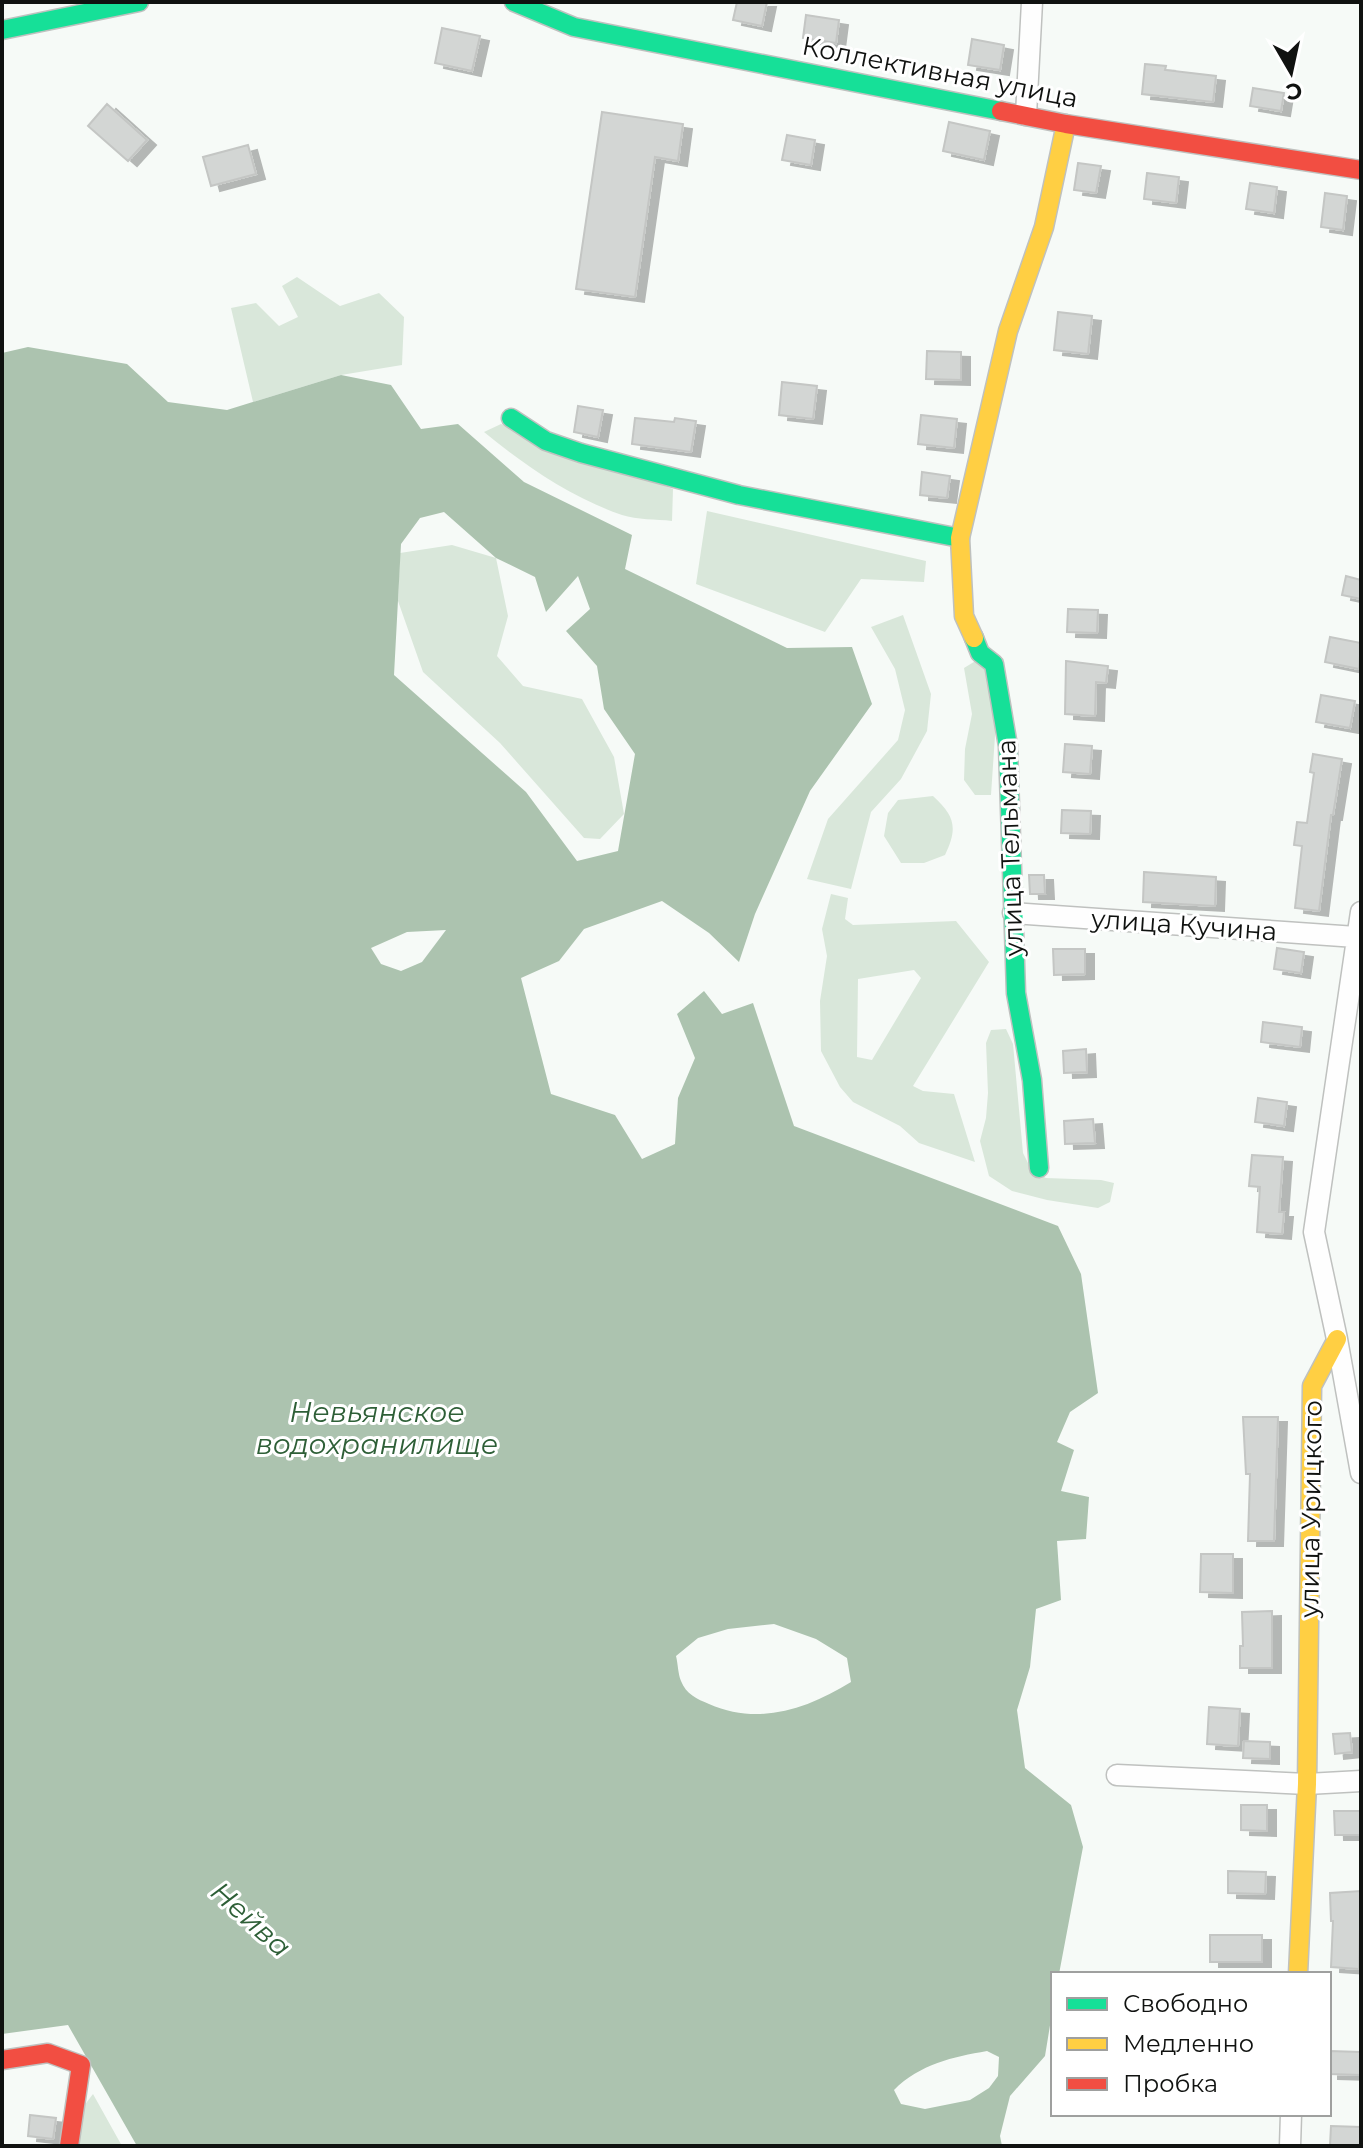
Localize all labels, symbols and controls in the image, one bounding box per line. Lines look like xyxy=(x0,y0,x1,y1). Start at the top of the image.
street label: Коллективная улица xyxy=(799,30,1081,114)
north arrow xyxy=(1251,32,1331,112)
text: С xyxy=(1284,77,1304,106)
street label: улица Тельмана xyxy=(990,739,1030,958)
street label: улица Кучина xyxy=(1089,902,1278,947)
water label: Невьянское водохранилище xyxy=(256,1395,498,1461)
street label: улица Урицкого xyxy=(1293,1400,1329,1619)
water label: Нейва xyxy=(204,1874,298,1964)
legend xyxy=(1051,1972,1331,2116)
text: Свободно xyxy=(1123,1989,1248,2018)
text: Медленно xyxy=(1123,2029,1254,2058)
text: Пробка xyxy=(1123,2069,1218,2098)

